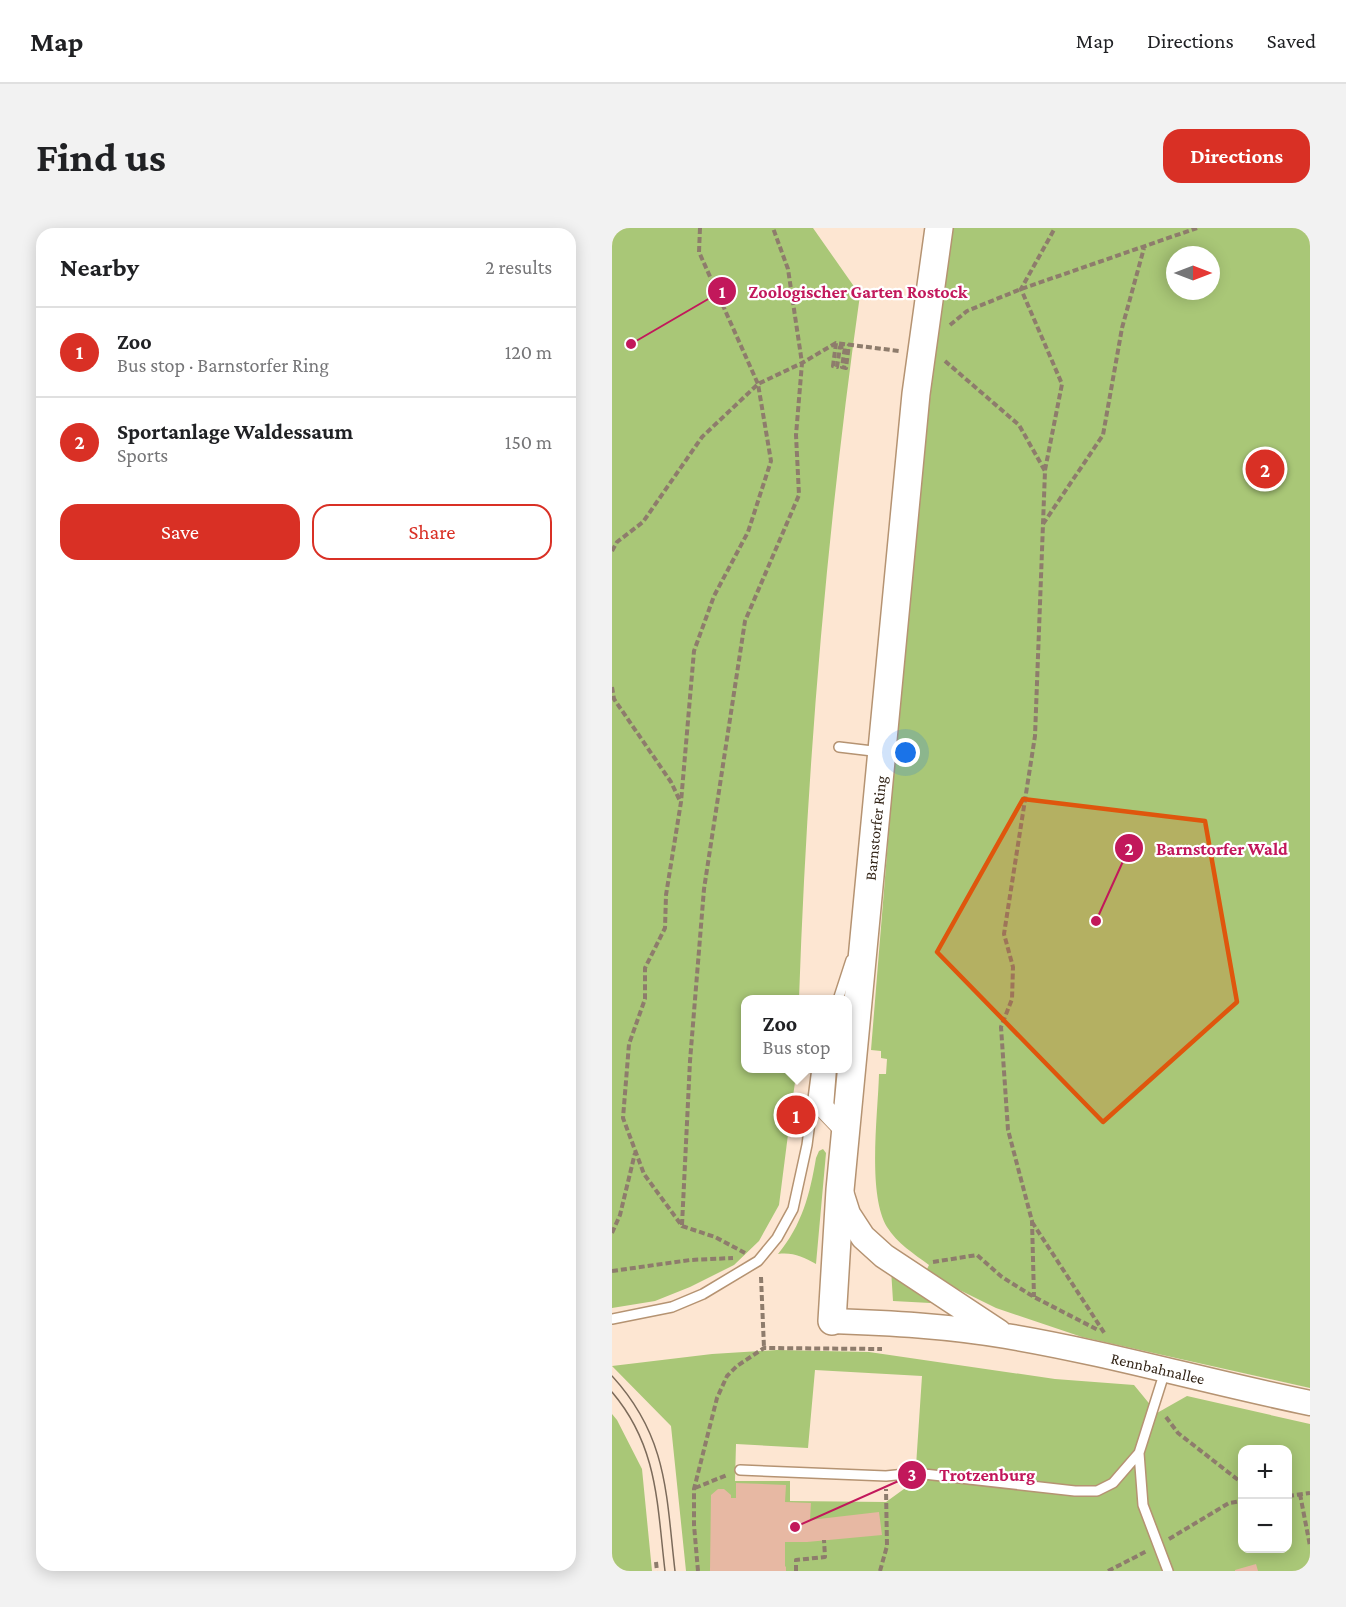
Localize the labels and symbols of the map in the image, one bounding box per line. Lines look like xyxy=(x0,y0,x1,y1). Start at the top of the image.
north arrow xyxy=(1166,246,1220,300)
callout: Zoologischer Garten Rostock xyxy=(707,273,980,309)
text: 1 xyxy=(719,282,726,302)
text: Zoologischer Garten Rostock xyxy=(749,282,968,302)
pin: 2 xyxy=(1246,446,1284,492)
your location xyxy=(891,738,920,767)
street label: Barnstorfer Ring xyxy=(862,775,890,881)
callout: Barnstorfer Wald xyxy=(1114,830,1300,866)
text: 2 xyxy=(1124,839,1134,859)
text: Barnstorfer Wald xyxy=(1156,839,1288,859)
pin: 1 xyxy=(776,1092,816,1138)
street label: Rennbahnallee xyxy=(1109,1349,1206,1388)
callout: Trotzenburg xyxy=(897,1457,1047,1493)
text: 3 xyxy=(908,1465,916,1485)
text: Trotzenburg xyxy=(939,1465,1035,1485)

